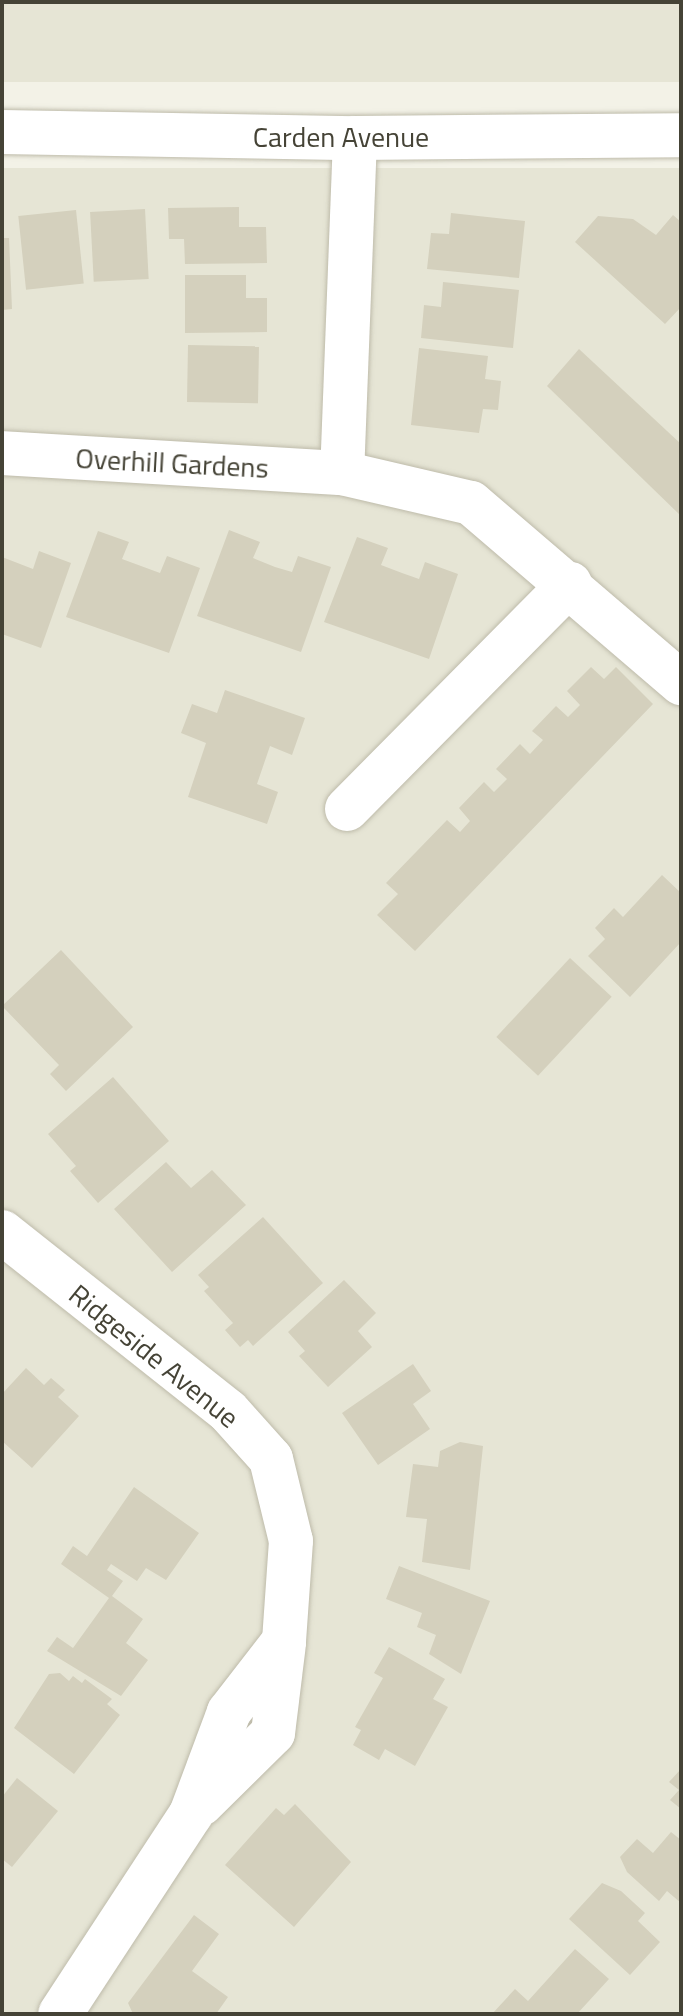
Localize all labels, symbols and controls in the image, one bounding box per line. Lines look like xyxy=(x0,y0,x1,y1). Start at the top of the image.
street label: Carden Avenue xyxy=(253,120,429,154)
street label: Overhill Gardens xyxy=(75,441,269,485)
street label: Ridgeside Avenue xyxy=(62,1277,246,1435)

